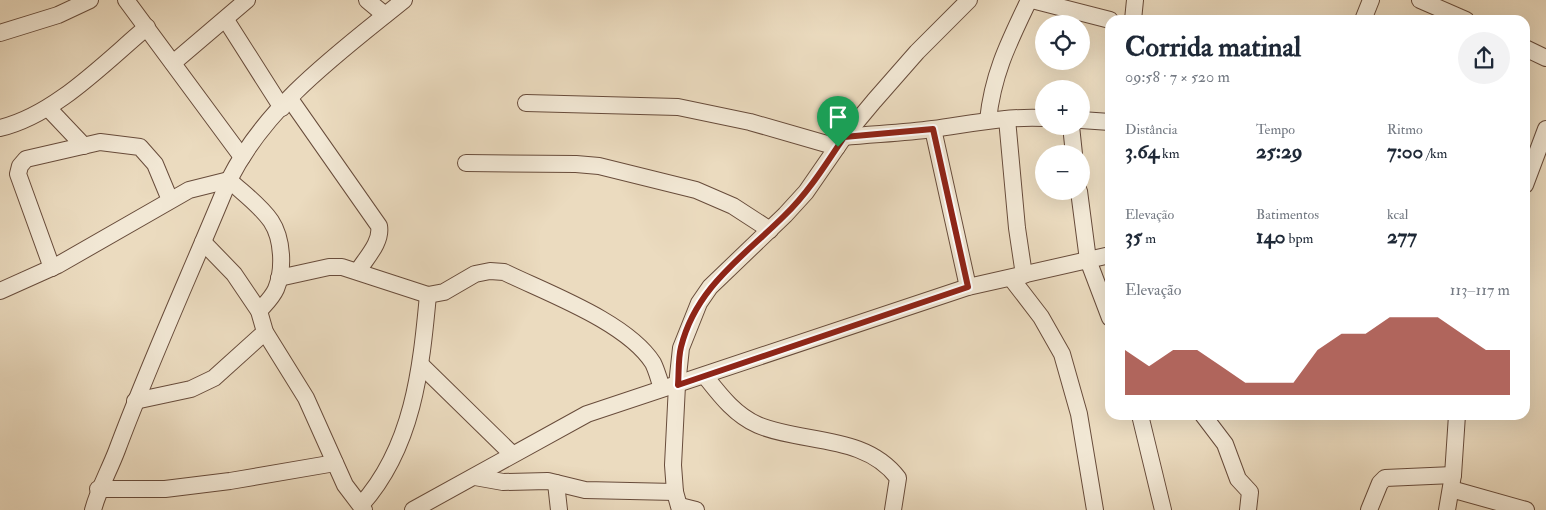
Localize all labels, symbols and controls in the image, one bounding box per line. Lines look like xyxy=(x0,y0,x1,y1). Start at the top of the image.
map controls xyxy=(1035,15,1090,200)
button: locate xyxy=(1035,15,1090,70)
text: Corrida matinal xyxy=(1125,30,1301,65)
button: share xyxy=(1458,32,1510,84)
text: 09:58 · 7 × 520 m xyxy=(1125,67,1230,87)
button: + xyxy=(1035,80,1090,135)
pin xyxy=(817,96,859,147)
icon: arrive xyxy=(824,103,852,131)
text: Distância xyxy=(1125,121,1178,138)
text: Tempo xyxy=(1256,121,1295,138)
text: Ritmo xyxy=(1387,121,1423,138)
text: 3.64 xyxy=(1125,138,1159,165)
text: 25:29 xyxy=(1256,138,1302,165)
text: 7:00 xyxy=(1387,138,1423,165)
button: − xyxy=(1035,145,1090,200)
text: km xyxy=(1159,145,1180,162)
text: /km xyxy=(1423,145,1447,162)
text: Elevação xyxy=(1125,206,1174,223)
text: Batimentos xyxy=(1256,206,1319,223)
text: kcal xyxy=(1387,206,1408,223)
text: 35 xyxy=(1125,223,1142,250)
text: 140 xyxy=(1256,223,1286,250)
text: 277 xyxy=(1387,223,1417,250)
text: m xyxy=(1142,230,1156,247)
text: bpm xyxy=(1286,230,1313,247)
text: Elevação xyxy=(1125,280,1181,300)
text: 113–117 m xyxy=(1450,280,1510,300)

